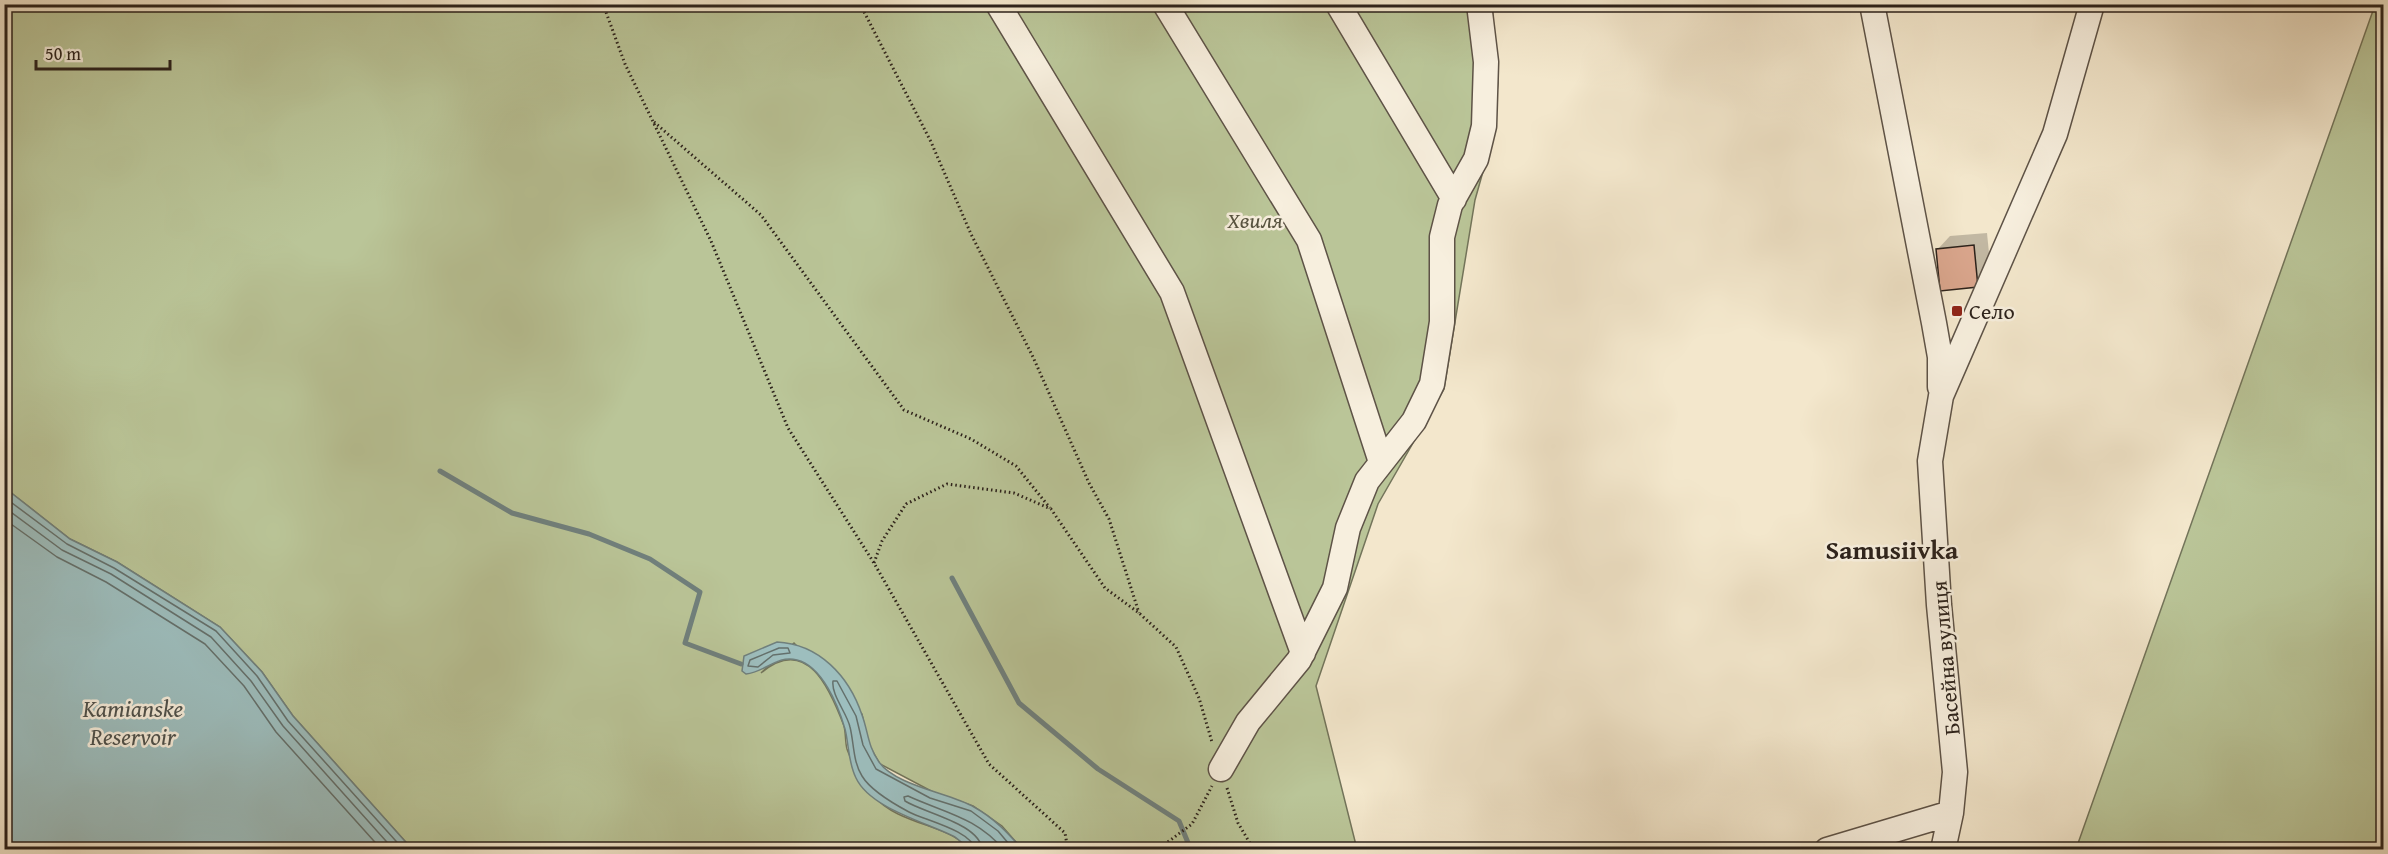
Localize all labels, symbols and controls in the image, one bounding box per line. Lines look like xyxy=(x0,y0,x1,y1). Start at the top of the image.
scale bar xyxy=(36,33,170,71)
text: 50 m xyxy=(45,40,81,67)
park label: Хвиля xyxy=(1226,204,1283,236)
place label: Село xyxy=(1969,295,2015,327)
marker: Село xyxy=(1950,304,1964,318)
district label: Samusiivka xyxy=(1826,530,1959,569)
street label: Басейна вулиця xyxy=(1922,579,1968,737)
water label: Kamianske Reservoir xyxy=(82,691,184,754)

